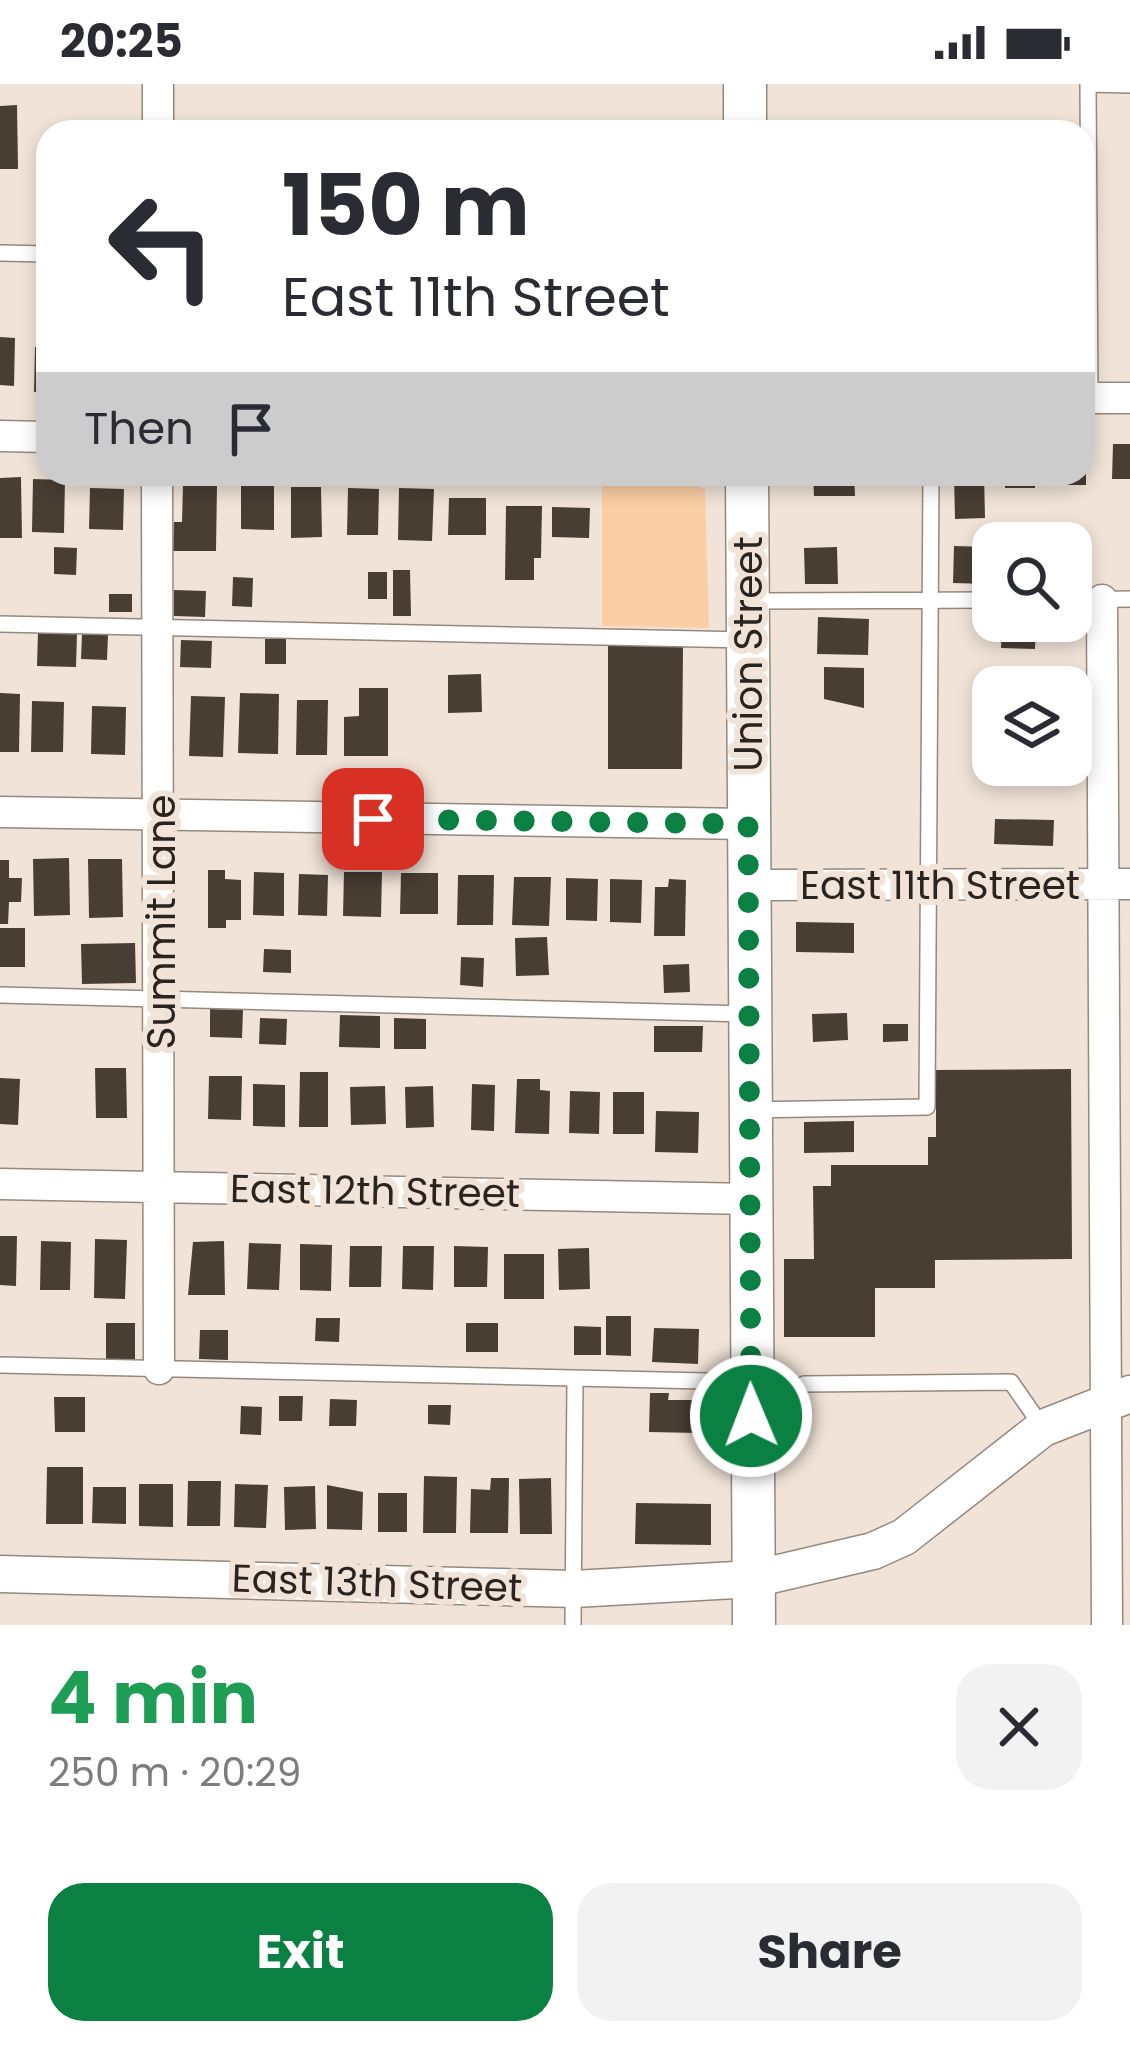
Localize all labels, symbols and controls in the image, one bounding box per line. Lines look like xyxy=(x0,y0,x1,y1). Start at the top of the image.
text: 20:25 xyxy=(60,10,183,73)
text: 150 m xyxy=(282,147,530,264)
icon: left xyxy=(84,168,240,324)
text: East 11th Street xyxy=(282,259,670,335)
icon: arrive xyxy=(218,396,284,462)
text: Then xyxy=(84,397,194,460)
map controls xyxy=(972,522,1092,786)
button: search xyxy=(972,522,1092,642)
street label: Union Street xyxy=(721,536,776,772)
button: layers xyxy=(972,666,1092,786)
pin xyxy=(322,768,424,870)
icon: arrive xyxy=(340,786,406,852)
street label: Summit Lane xyxy=(134,795,189,1049)
street label: East 11th Street xyxy=(800,858,1080,913)
street label: East 12th Street xyxy=(230,1161,520,1221)
position arrow xyxy=(688,1353,814,1479)
street label: East 13th Street xyxy=(231,1550,523,1616)
text: 4 min xyxy=(48,1647,258,1748)
button: close xyxy=(956,1664,1082,1790)
text: 250 m · 20:29 xyxy=(48,1745,301,1800)
button: Exit xyxy=(48,1883,553,2021)
button: Share xyxy=(577,1883,1082,2021)

